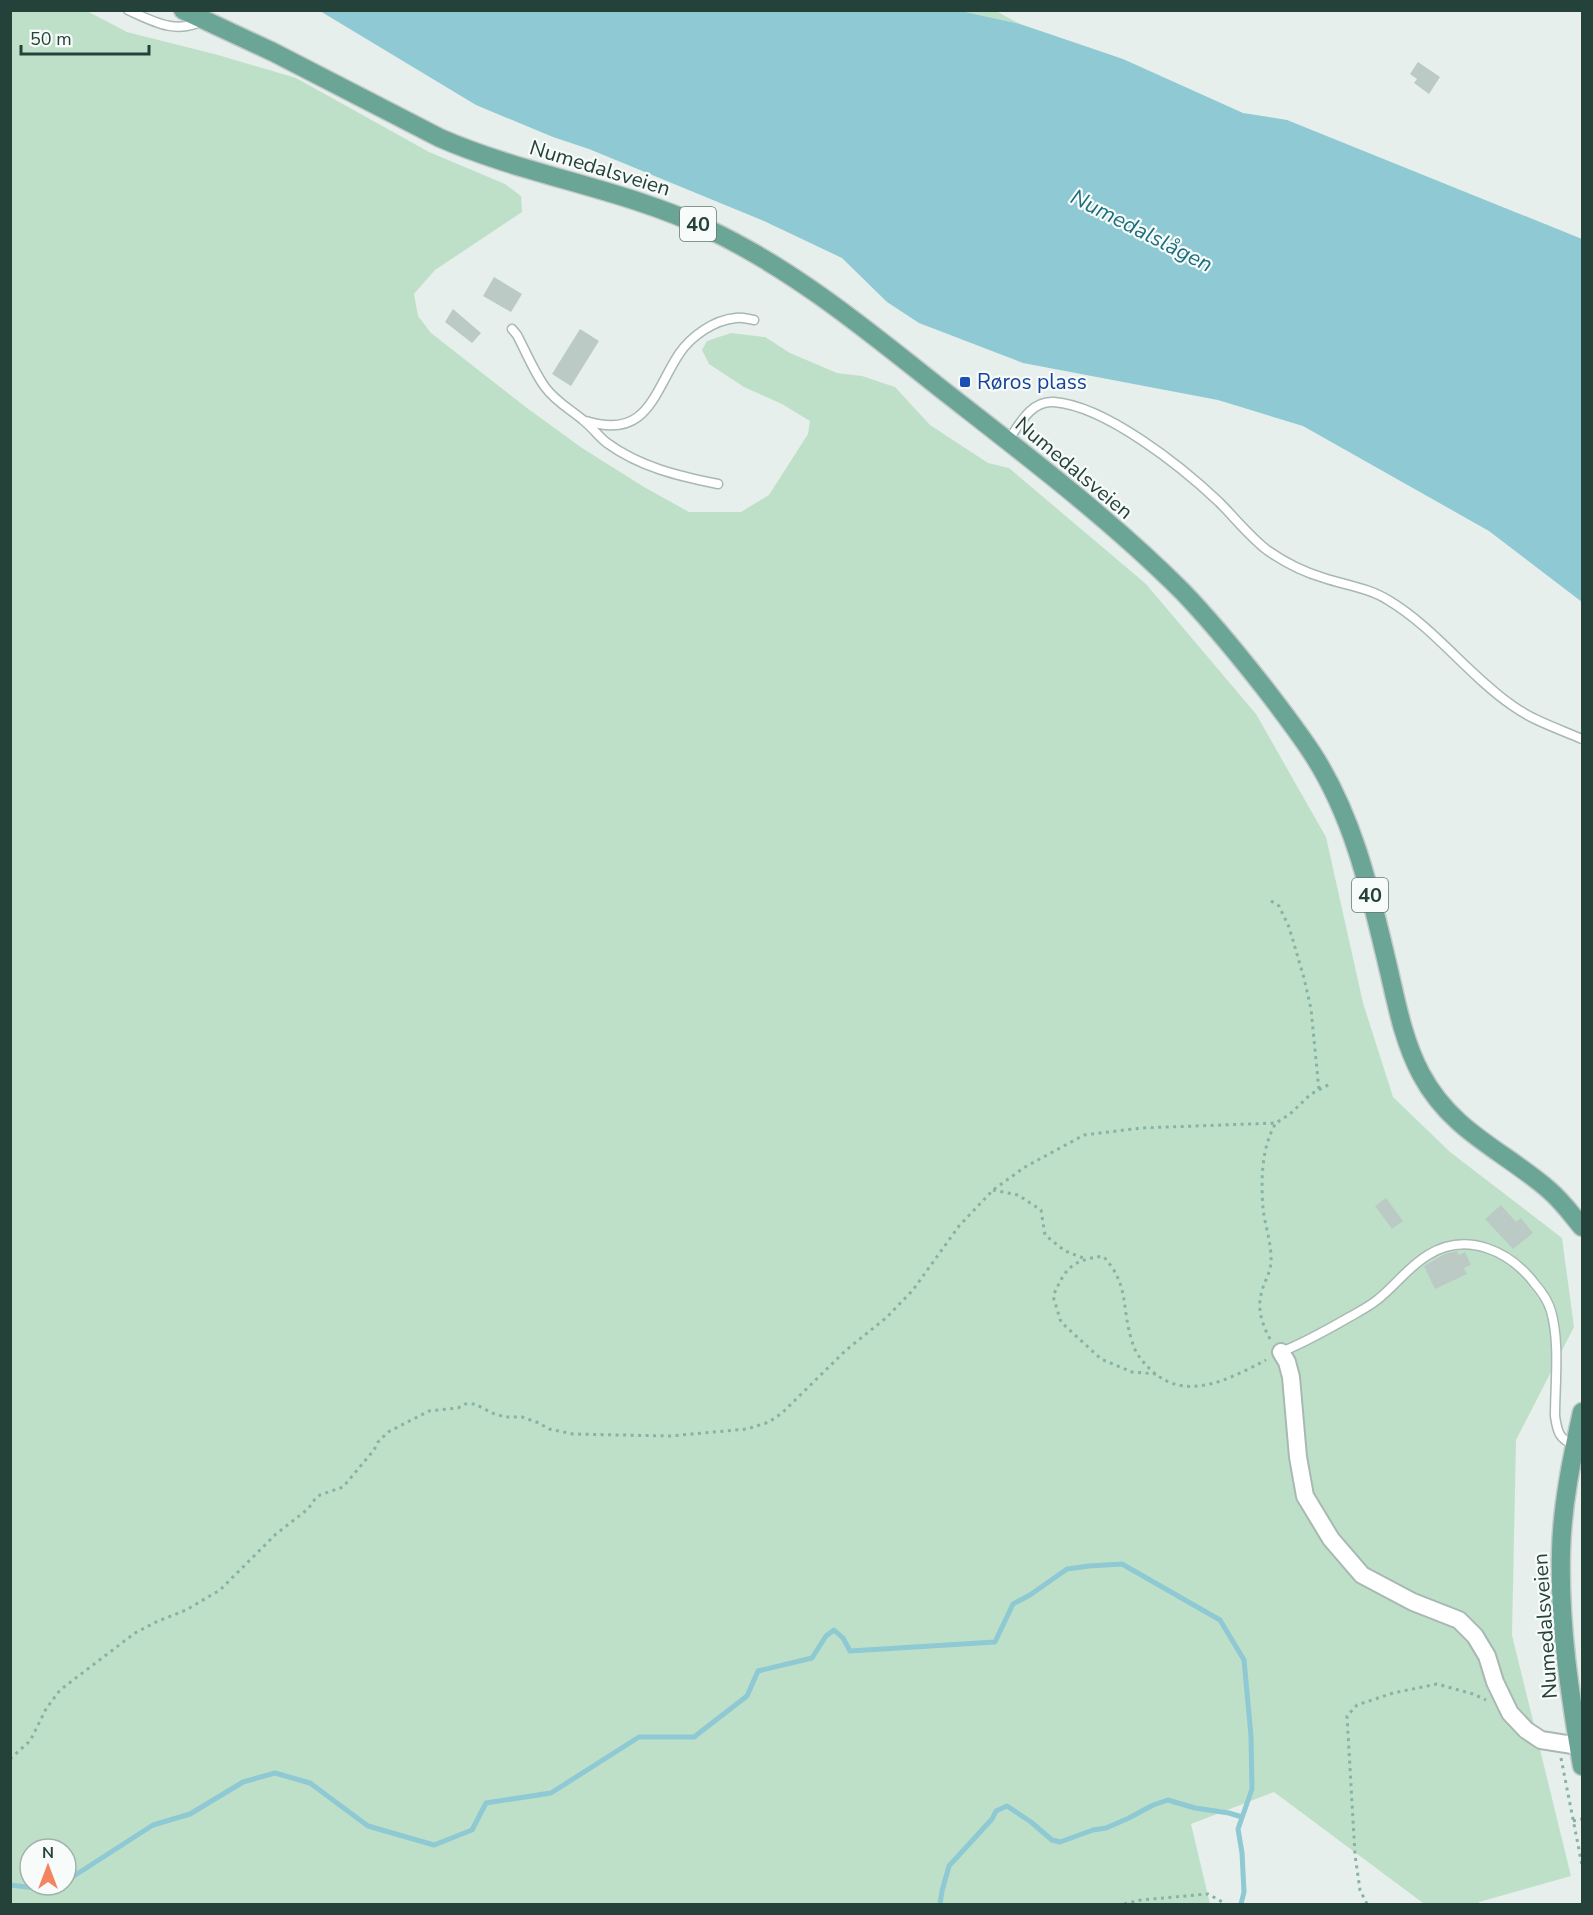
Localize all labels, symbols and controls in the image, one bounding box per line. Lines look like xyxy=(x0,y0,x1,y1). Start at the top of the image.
scale bar xyxy=(21,18,148,56)
text: 50 m xyxy=(30,27,72,51)
street label: Numedalsveien xyxy=(526,133,674,203)
water label: Numedalslågen xyxy=(1065,182,1218,280)
road number: 40 xyxy=(680,207,716,241)
place label: Røros plass xyxy=(977,368,1087,396)
marker: Røros plass xyxy=(958,375,972,389)
street label: Numedalsveien xyxy=(1009,410,1139,526)
road number: 40 xyxy=(1352,878,1388,912)
street label: Numedalsveien xyxy=(1526,1552,1564,1700)
north arrow xyxy=(18,1837,78,1897)
text: N xyxy=(42,1842,54,1864)

